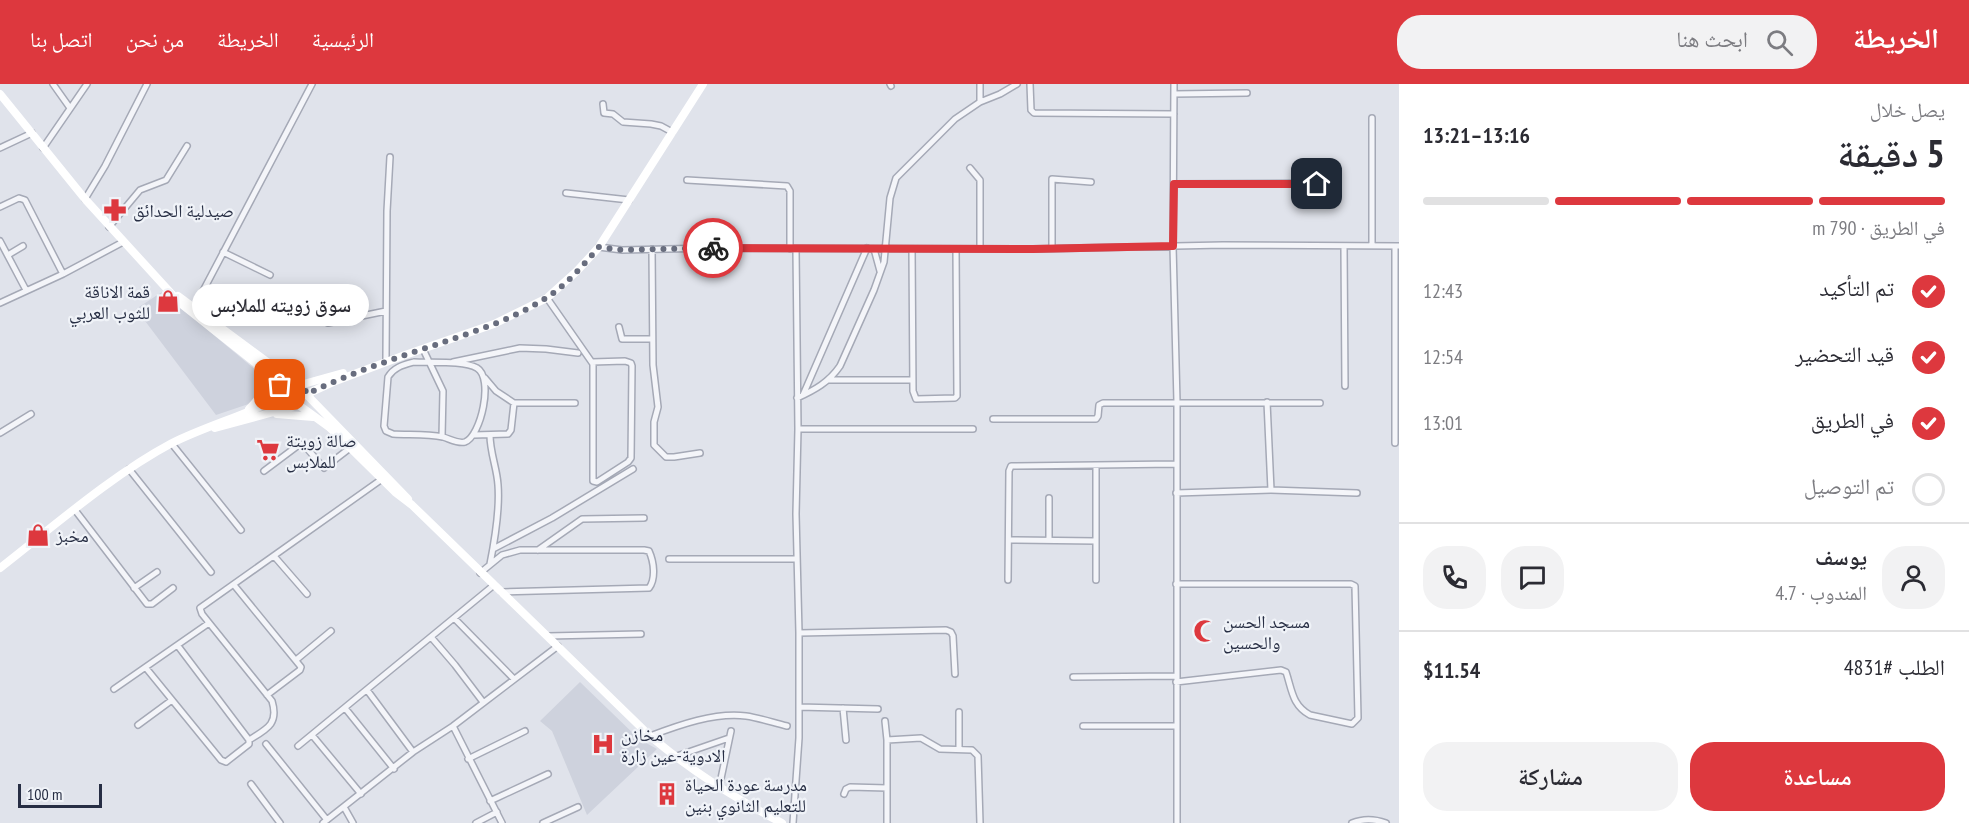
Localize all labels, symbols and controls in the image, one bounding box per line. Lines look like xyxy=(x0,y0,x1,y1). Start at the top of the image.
search box xyxy=(1397,15,1817,69)
text: الخريطة xyxy=(1853,19,1939,56)
text: ابحث هنا xyxy=(1676,25,1748,53)
text: اتصل بنا xyxy=(30,26,93,53)
text: من نحن xyxy=(126,26,184,53)
text: الخريطة xyxy=(217,26,279,53)
text: الرئيسية xyxy=(312,26,374,53)
icon: search xyxy=(1763,26,1796,59)
text: يصل خلال xyxy=(1870,97,1945,123)
text: 13:16–13:21 xyxy=(1423,121,1530,149)
text: 5 دقيقة xyxy=(1837,127,1945,178)
pin xyxy=(1291,158,1342,209)
icon: home xyxy=(1300,167,1333,200)
pharmacy icon: صيدلية الحدائق xyxy=(102,197,128,223)
place label: صيدلية الحدائق xyxy=(133,199,234,222)
text: في الطريق · 790 m xyxy=(1812,215,1945,241)
courier xyxy=(683,218,743,278)
icon: bike xyxy=(697,232,730,265)
text: تم التأكيد xyxy=(1819,274,1894,302)
icon: check xyxy=(1912,275,1945,308)
text: 12:43 xyxy=(1423,278,1463,304)
place label: قمة الاناقة للثوب العربي xyxy=(69,280,150,327)
callout: سوق زويته للملابس xyxy=(192,283,368,325)
shop icon: قمة الاناقة للثوب العربي xyxy=(155,288,181,314)
text: سوق زويته للملابس xyxy=(210,292,351,318)
text: قيد التحضير xyxy=(1795,340,1894,368)
icon: check xyxy=(1912,341,1945,374)
text: 12:54 xyxy=(1423,344,1463,370)
pin xyxy=(254,359,305,410)
icon: bag xyxy=(263,368,296,401)
text: في الطريق xyxy=(1811,406,1894,434)
icon: check xyxy=(1912,407,1945,440)
text: 13:01 xyxy=(1423,410,1463,436)
place label: صالة زويتة للملابس xyxy=(286,429,357,473)
supermarket icon: صالة زويتة للملابس xyxy=(255,437,281,463)
text: تم التوصيل xyxy=(1804,472,1894,500)
shop icon: مخبز xyxy=(25,522,51,548)
place label: مخبز xyxy=(55,524,89,547)
text: يوسف xyxy=(1815,543,1867,571)
button: phone xyxy=(1423,546,1486,609)
button: chat xyxy=(1501,546,1564,609)
button: person xyxy=(1882,546,1945,609)
text: المندوب · 4.7 xyxy=(1775,580,1867,606)
place label: مسجد الحسن والحسين xyxy=(1223,610,1310,654)
mosque icon: مسجد الحسن والحسين xyxy=(1192,618,1218,644)
text: الطلب #4831 xyxy=(1844,653,1945,681)
text: $11.54 xyxy=(1423,656,1480,684)
place label: مخازن الادوية-عين زارة xyxy=(621,723,725,767)
hospital icon: مخازن الادوية-عين زارة xyxy=(590,731,616,757)
button: مشاركة xyxy=(1423,742,1678,811)
button: مساعدة xyxy=(1690,742,1945,811)
place label: مدرسة عودة الحياة للتعليم الثانوي بنين xyxy=(685,773,807,820)
scale bar xyxy=(18,781,102,808)
building icon: مدرسة عودة الحياة للتعليم الثانوي بنين xyxy=(654,781,680,807)
text: 100 m xyxy=(27,784,62,804)

